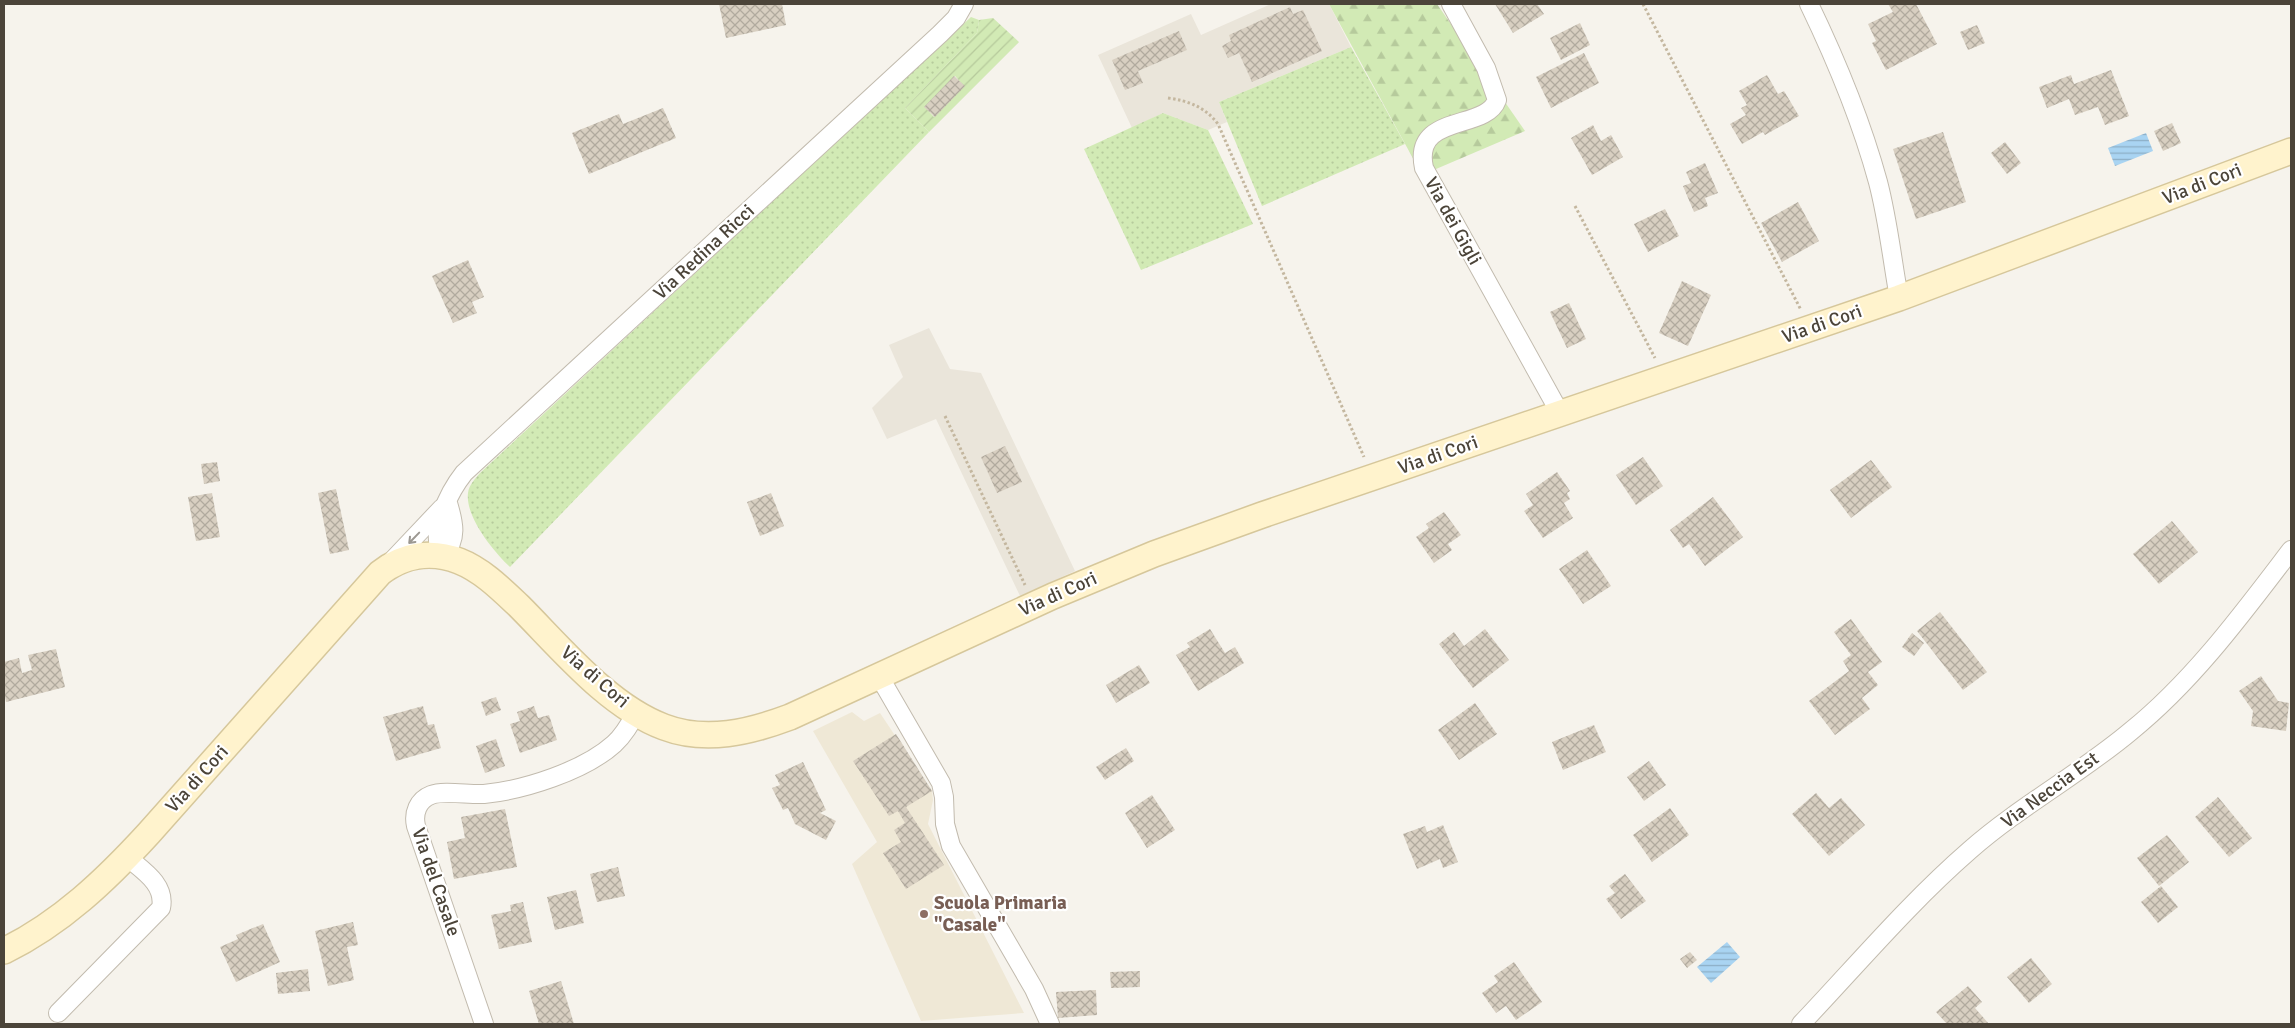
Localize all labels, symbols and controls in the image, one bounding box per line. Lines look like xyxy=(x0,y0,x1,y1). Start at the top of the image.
street label: Via di Cori xyxy=(2159,158,2245,210)
street label: Via dei Gigli xyxy=(1419,173,1487,269)
street label: Via Redina Ricci xyxy=(648,199,760,305)
street label: Via di Cori xyxy=(1779,299,1865,349)
street label: Via di Cori xyxy=(1395,430,1481,480)
one-way arrow xyxy=(408,531,420,544)
street label: Via di Cori xyxy=(1015,566,1101,622)
street label: Via di Cori xyxy=(556,641,634,713)
street label: Via di Cori xyxy=(160,740,234,818)
street label: Via Neccia Est xyxy=(1996,746,2104,834)
street label: Via del Casale xyxy=(406,825,466,939)
place label: Scuola Primaria "Casale" xyxy=(934,891,1067,937)
marker: Scuola Primaria "Casale" xyxy=(918,908,930,920)

